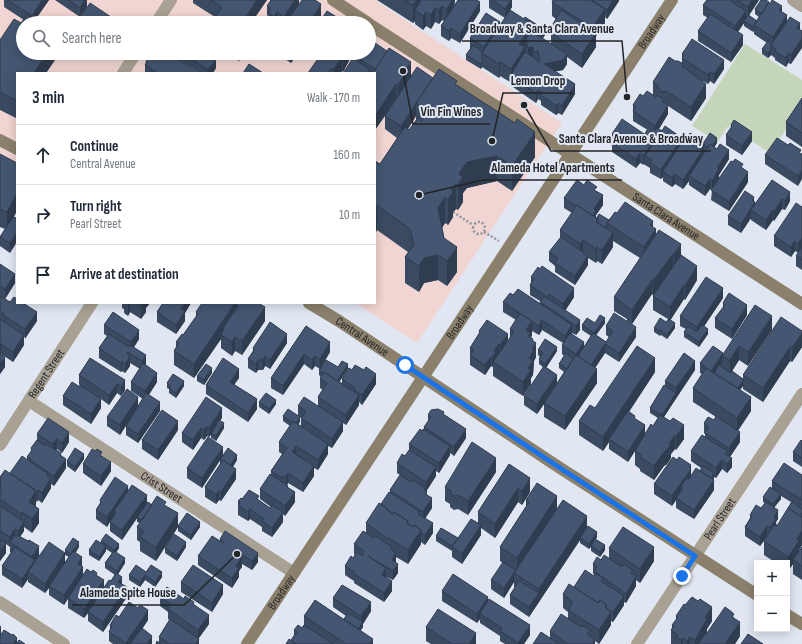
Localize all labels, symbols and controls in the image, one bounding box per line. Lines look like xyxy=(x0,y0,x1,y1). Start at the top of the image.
street label: Broadway xyxy=(634,11,668,52)
search box xyxy=(16,16,376,60)
callout: Broadway & Santa Clara Avenue xyxy=(462,16,622,41)
text: Broadway & Santa Clara Avenue xyxy=(470,21,615,37)
icon: search xyxy=(30,27,52,49)
text: Search here xyxy=(62,29,122,48)
callout: Lemon Drop xyxy=(503,68,573,93)
text: Lemon Drop xyxy=(511,73,566,89)
text: 3 min xyxy=(32,88,65,108)
text: Walk · 170 m xyxy=(307,90,360,106)
callout: Vin Fin Wines xyxy=(413,99,490,124)
text: Vin Fin Wines xyxy=(421,104,481,120)
callout: Santa Clara Avenue & Broadway xyxy=(551,126,711,151)
text: Santa Clara Avenue & Broadway xyxy=(559,131,704,147)
text: Continue xyxy=(70,137,119,156)
icon: ahead xyxy=(32,144,54,166)
text: 160 m xyxy=(334,147,360,163)
callout: Alameda Hotel Apartments xyxy=(483,155,622,180)
text: Central Avenue xyxy=(70,156,136,172)
text: Alameda Hotel Apartments xyxy=(490,160,615,176)
street label: Santa Clara Avenue xyxy=(630,189,703,244)
text: Turn right xyxy=(70,197,122,216)
icon: right xyxy=(32,204,54,226)
text: 10 m xyxy=(339,207,360,223)
text: Pearl Street xyxy=(70,216,121,232)
icon: arrive xyxy=(32,264,54,286)
text: Arrive at destination xyxy=(70,265,179,284)
street label: Broadway xyxy=(443,301,477,342)
street label: Central Avenue xyxy=(333,313,392,360)
street label: Regent Street xyxy=(25,346,68,401)
route start xyxy=(396,356,414,374)
street label: Crist Street xyxy=(138,468,185,506)
street label: Pearl Street xyxy=(700,495,739,543)
map controls xyxy=(754,560,790,632)
button: + xyxy=(754,560,790,596)
route end xyxy=(673,567,691,585)
street label: Broadway xyxy=(264,572,298,613)
callout: Alameda Spite House xyxy=(72,580,184,605)
text: Alameda Spite House xyxy=(79,585,177,601)
button: − xyxy=(754,596,790,632)

